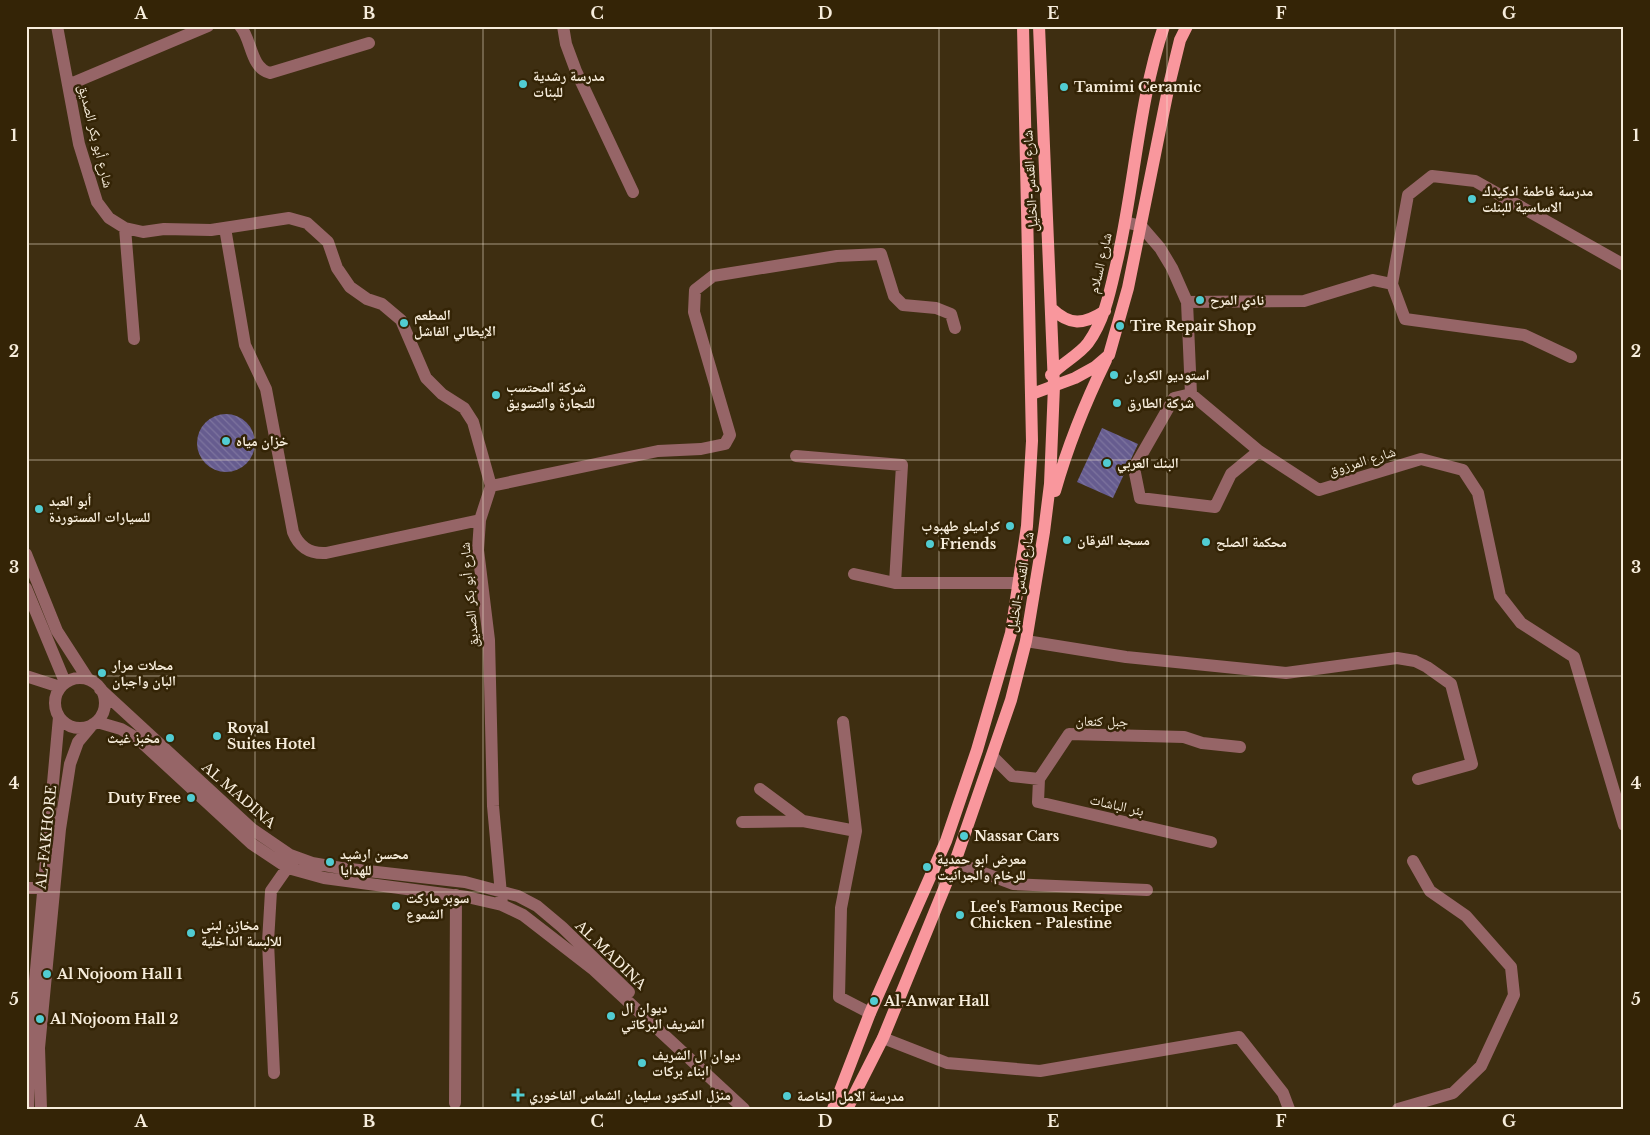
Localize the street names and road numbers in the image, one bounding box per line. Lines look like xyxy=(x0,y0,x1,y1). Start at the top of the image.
street label: شارع أبو بكر الصديق xyxy=(73,82,118,190)
street label: شارع القدس-الخليل xyxy=(1018,130,1043,232)
street label: شارع السلام xyxy=(1084,231,1117,295)
street label: شارع المرزوق xyxy=(1326,442,1398,481)
street label: شارع القدس-الخليل xyxy=(1002,530,1039,634)
street label: شارع أبو بكر الصديق xyxy=(455,541,484,649)
street label: جبل كنعان xyxy=(1075,712,1129,730)
street label: AL MADINA xyxy=(198,757,280,832)
street label: AL-FAKHORE xyxy=(31,784,60,891)
street label: بئر الباشات xyxy=(1088,790,1146,820)
street label: AL MADINA xyxy=(571,916,650,994)

